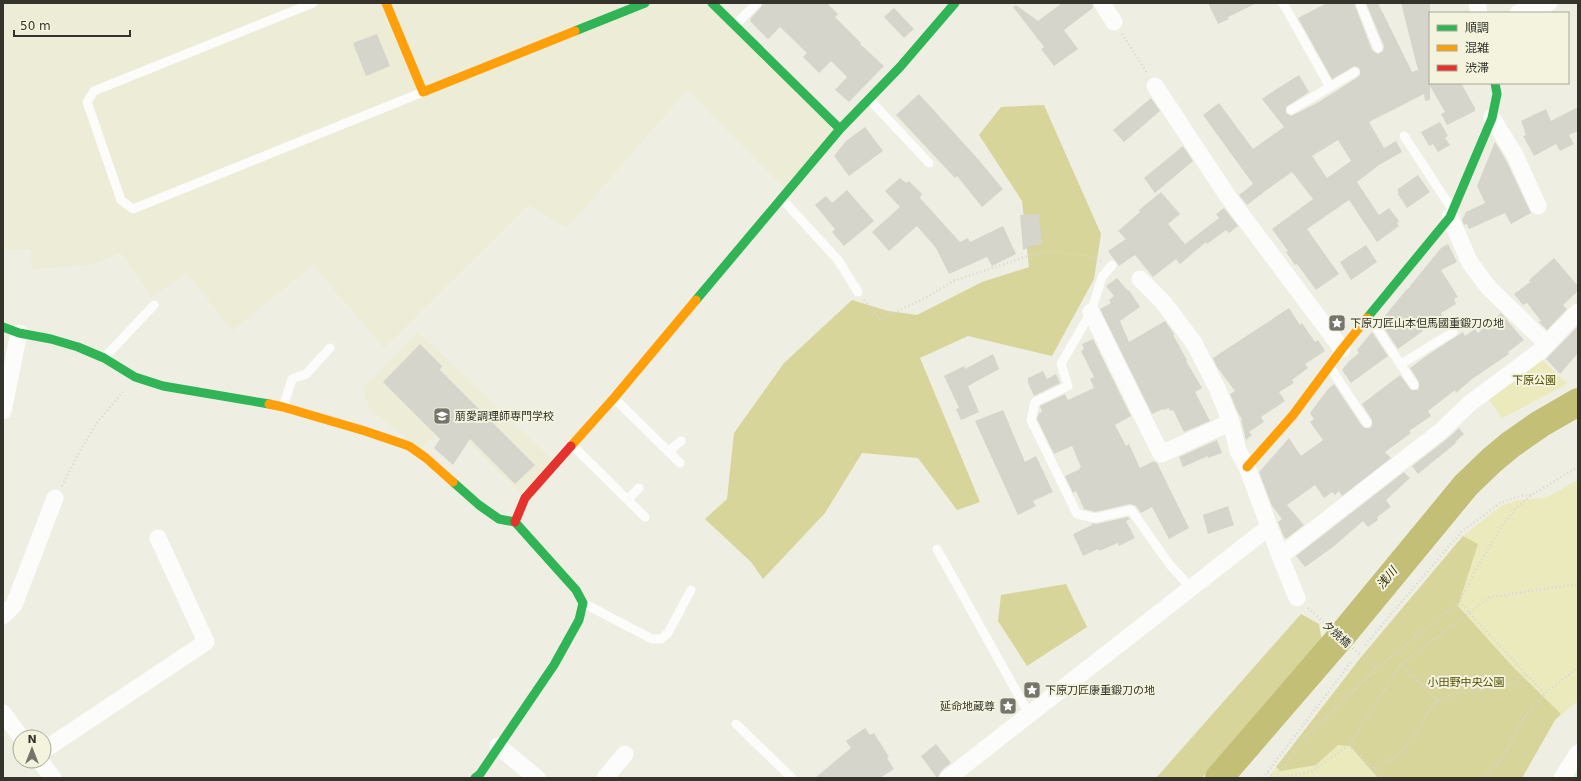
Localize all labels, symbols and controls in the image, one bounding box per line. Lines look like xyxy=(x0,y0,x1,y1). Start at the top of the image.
scale bar xyxy=(14,12,130,38)
legend xyxy=(1429,12,1569,84)
text: 50 m xyxy=(20,19,51,33)
text: 順調 xyxy=(1465,21,1489,35)
text: 混雑 xyxy=(1465,41,1489,55)
text: 渋滞 xyxy=(1465,61,1489,75)
place icon: 下原刀匠山本但馬國重鍛刀の地 xyxy=(1327,313,1347,333)
place label: 下原刀匠山本但馬國重鍛刀の地 xyxy=(1350,317,1504,330)
park label: 下原公園 xyxy=(1512,374,1556,387)
school or university icon: 萠愛調理師専門学校 xyxy=(432,406,452,426)
place label: 萠愛調理師専門学校 xyxy=(455,410,554,423)
water label: 浅川 xyxy=(1374,563,1401,592)
street label: 夕焼橋 xyxy=(1320,619,1353,650)
park label: 小田野中央公園 xyxy=(1428,676,1505,689)
place icon: 下原刀匠康重鍛刀の地 xyxy=(1022,680,1042,700)
place label: 下原刀匠康重鍛刀の地 xyxy=(1045,684,1155,697)
place icon: 延命地蔵尊 xyxy=(998,696,1018,716)
place label: 延命地蔵尊 xyxy=(940,700,995,713)
north arrow xyxy=(12,729,52,769)
text: N xyxy=(27,733,37,746)

